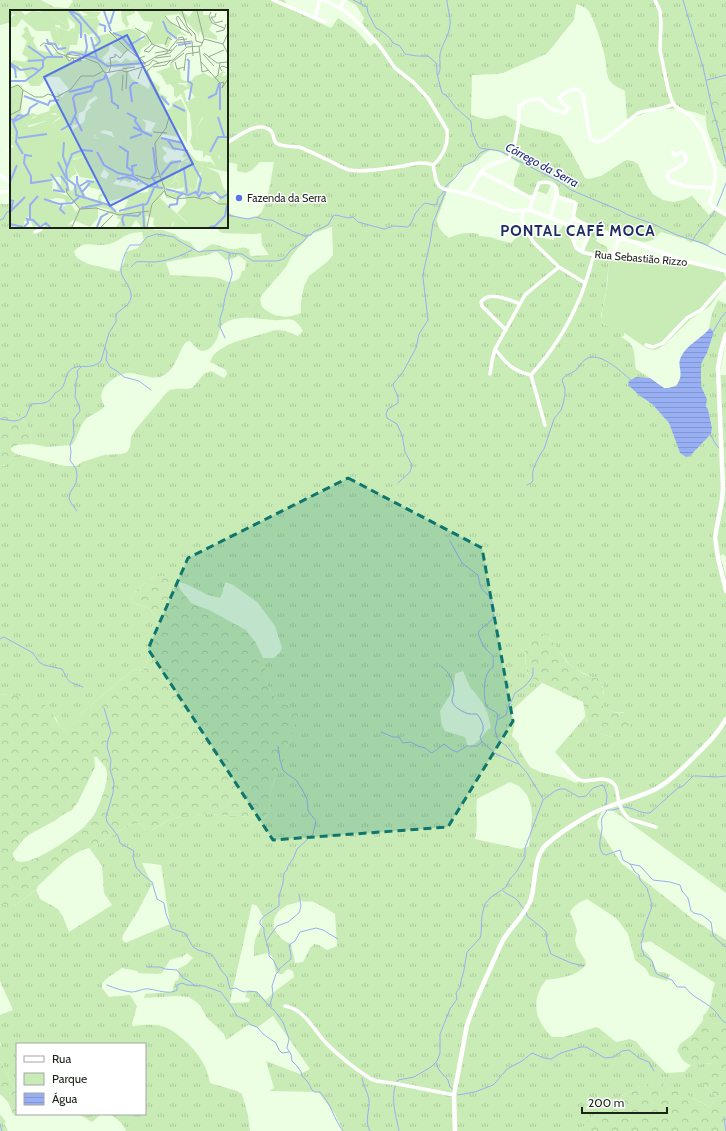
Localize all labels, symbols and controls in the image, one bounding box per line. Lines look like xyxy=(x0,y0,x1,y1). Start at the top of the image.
inset map xyxy=(10,10,228,228)
water label: Córrego da Serra xyxy=(503,139,581,190)
place label: Fazenda da Serra xyxy=(247,191,327,205)
marker: Fazenda da Serra xyxy=(234,193,244,203)
district label: PONTAL CAFÉ MOCA xyxy=(500,221,656,240)
street label: Rua Sebastião Rizzo xyxy=(594,247,688,269)
legend xyxy=(16,1043,146,1115)
text: Rua xyxy=(52,1051,71,1066)
text: Parque xyxy=(52,1071,87,1086)
scale bar xyxy=(582,1089,667,1115)
text: Água xyxy=(52,1091,78,1106)
text: 200 m xyxy=(588,1095,624,1110)

